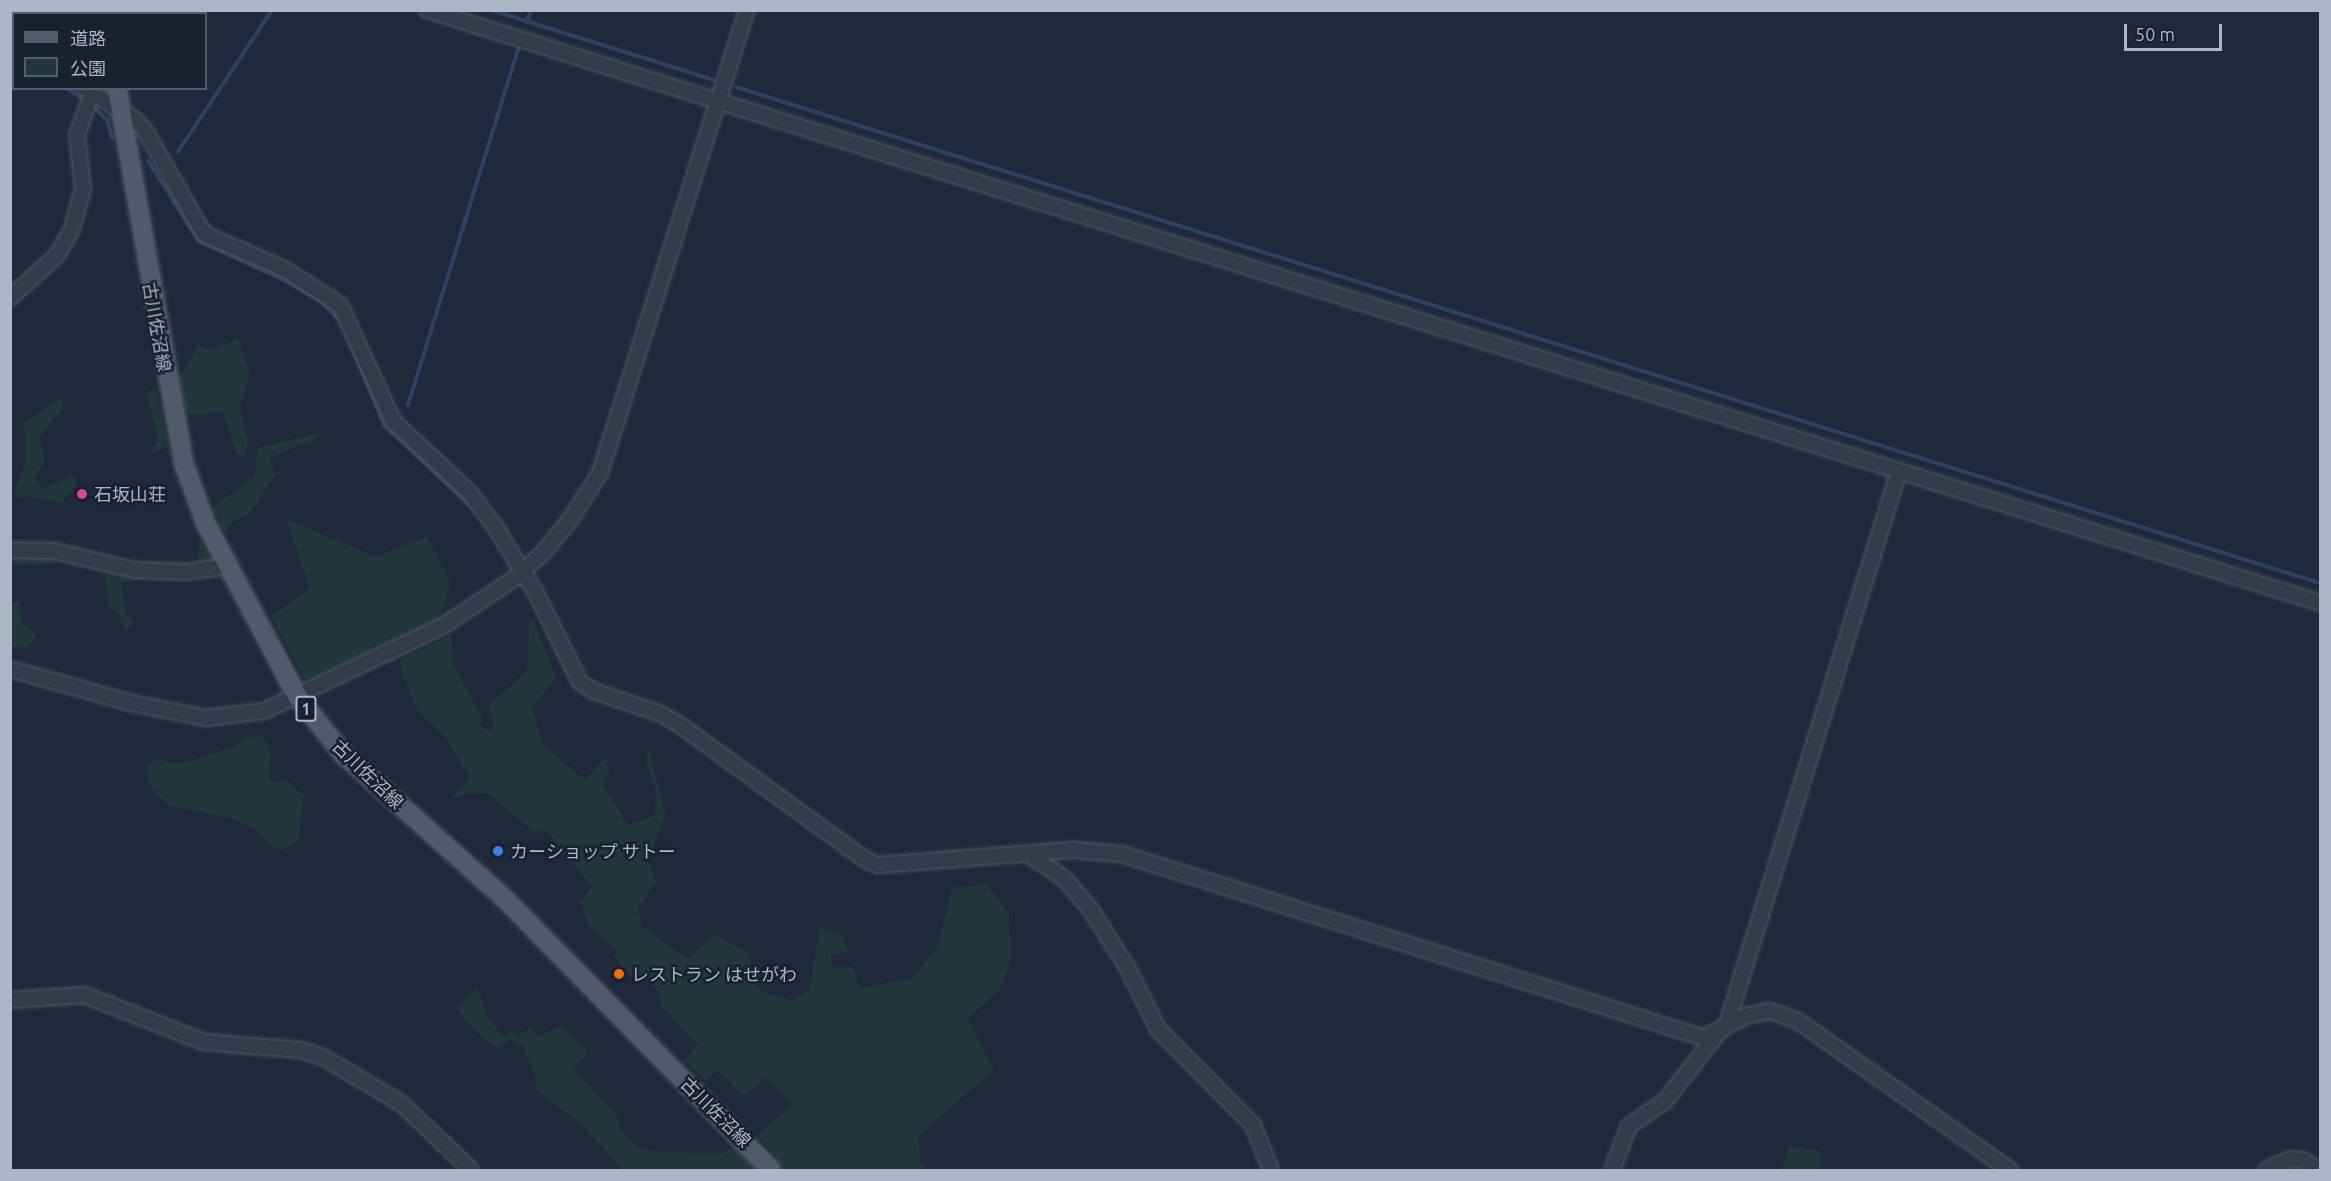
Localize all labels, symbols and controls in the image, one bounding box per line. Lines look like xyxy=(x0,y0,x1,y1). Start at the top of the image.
legend xyxy=(12,12,207,90)
scale bar xyxy=(2127,12,2224,50)
text: 50 m xyxy=(2135,24,2175,44)
text: 道路 xyxy=(70,28,106,48)
text: 公園 xyxy=(70,58,106,78)
street label: 古川佐沼線 xyxy=(139,281,175,373)
place label: 石坂山荘 xyxy=(94,483,166,505)
marker: 石坂山荘 xyxy=(75,487,89,501)
road number: 1 xyxy=(294,696,318,722)
street label: 古川佐沼線 xyxy=(328,735,408,813)
place label: カーショップ サトー xyxy=(510,840,676,862)
marker: カーショップ サトー xyxy=(491,844,505,858)
place label: レストラン はせがわ xyxy=(631,963,797,985)
marker: レストラン はせがわ xyxy=(612,967,626,981)
street label: 古川佐沼線 xyxy=(677,1073,755,1151)

